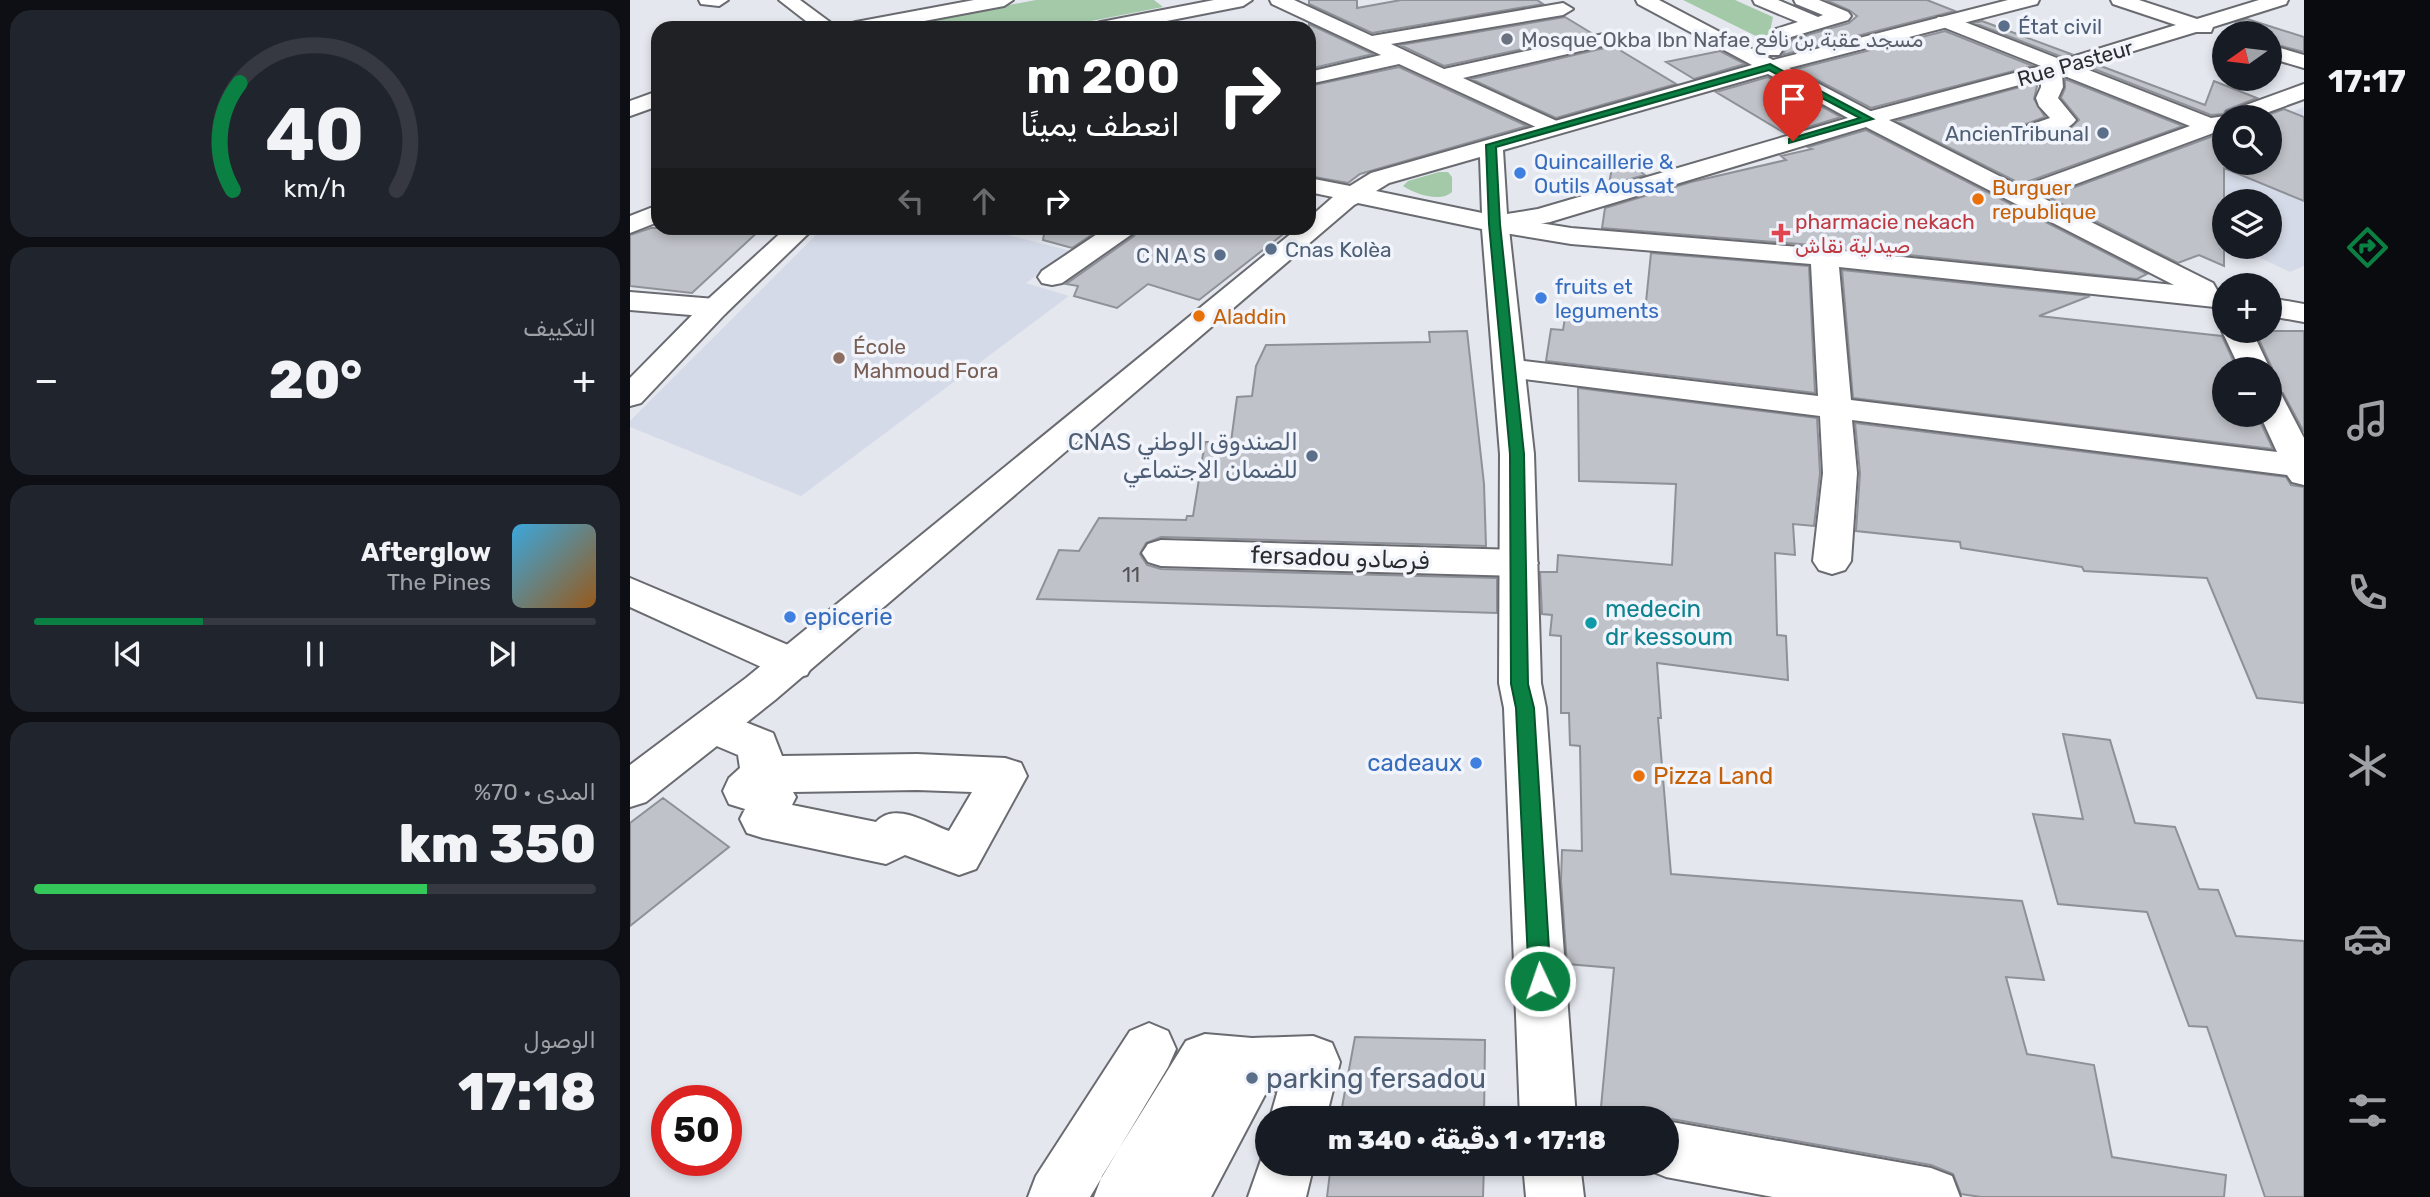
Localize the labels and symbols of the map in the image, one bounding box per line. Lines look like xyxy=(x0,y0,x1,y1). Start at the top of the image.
place label: État civil xyxy=(2018,14,2102,39)
marker: État civil xyxy=(1996,18,2012,34)
north arrow xyxy=(2212,21,2282,91)
place label: Mosque Okba Ibn Nafae مسجد عقبة بن نافع xyxy=(1521,27,1923,55)
marker: Mosque Okba Ibn Nafae مسجد عقبة بن نافع xyxy=(1499,31,1515,47)
street label: Rue Pasteur xyxy=(2014,35,2136,91)
pin xyxy=(1763,69,1823,141)
place label: AncienTribunal xyxy=(1945,121,2089,146)
marker: AncienTribunal xyxy=(2095,125,2111,141)
place label: Quincaillerie & Outils Aoussat xyxy=(1534,149,1674,198)
marker: Quincaillerie & Outils Aoussat xyxy=(1512,165,1528,181)
place label: Burguer republique xyxy=(1992,175,2096,224)
marker: Burguer republique xyxy=(1970,191,1986,207)
place label: pharmacie nekach صيدلية نقاش xyxy=(1795,209,1975,258)
marker: pharmacie nekach صيدلية نقاش xyxy=(1773,225,1789,241)
place label: Cnas Kolèa xyxy=(1285,237,1392,262)
marker: Cnas Kolèa xyxy=(1263,241,1279,257)
place label: C N A S xyxy=(1136,243,1206,268)
marker: C N A S xyxy=(1212,247,1228,263)
place label: fruits et leguments xyxy=(1555,274,1659,323)
marker: fruits et leguments xyxy=(1533,290,1549,306)
place label: Aladdin xyxy=(1213,304,1287,329)
marker: Aladdin xyxy=(1191,308,1207,324)
place label: École Mahmoud Fora xyxy=(853,334,999,383)
marker: École Mahmoud Fora xyxy=(831,350,847,366)
place label: CNAS الصندوق الوطني للضمان الاجتماعي xyxy=(1068,428,1298,488)
marker: CNAS الصندوق الوطني للضمان الاجتماعي xyxy=(1304,448,1320,464)
street label: fersadou فرصادو xyxy=(1250,541,1430,575)
house number: 11 xyxy=(1122,562,1140,587)
place label: medecin dr kessoum xyxy=(1605,595,1733,651)
place label: epicerie xyxy=(804,603,893,631)
marker: epicerie xyxy=(782,609,798,625)
marker: medecin dr kessoum xyxy=(1583,615,1599,631)
place label: cadeaux xyxy=(1367,749,1462,777)
marker: cadeaux xyxy=(1468,755,1484,771)
place label: Pizza Land xyxy=(1653,762,1773,790)
marker: Pizza Land xyxy=(1631,768,1647,784)
position arrow xyxy=(1503,944,1577,1018)
place label: parking fersadou xyxy=(1266,1062,1486,1095)
marker: parking fersadou xyxy=(1244,1070,1260,1086)
speed limit sign: 50 xyxy=(651,1085,742,1176)

